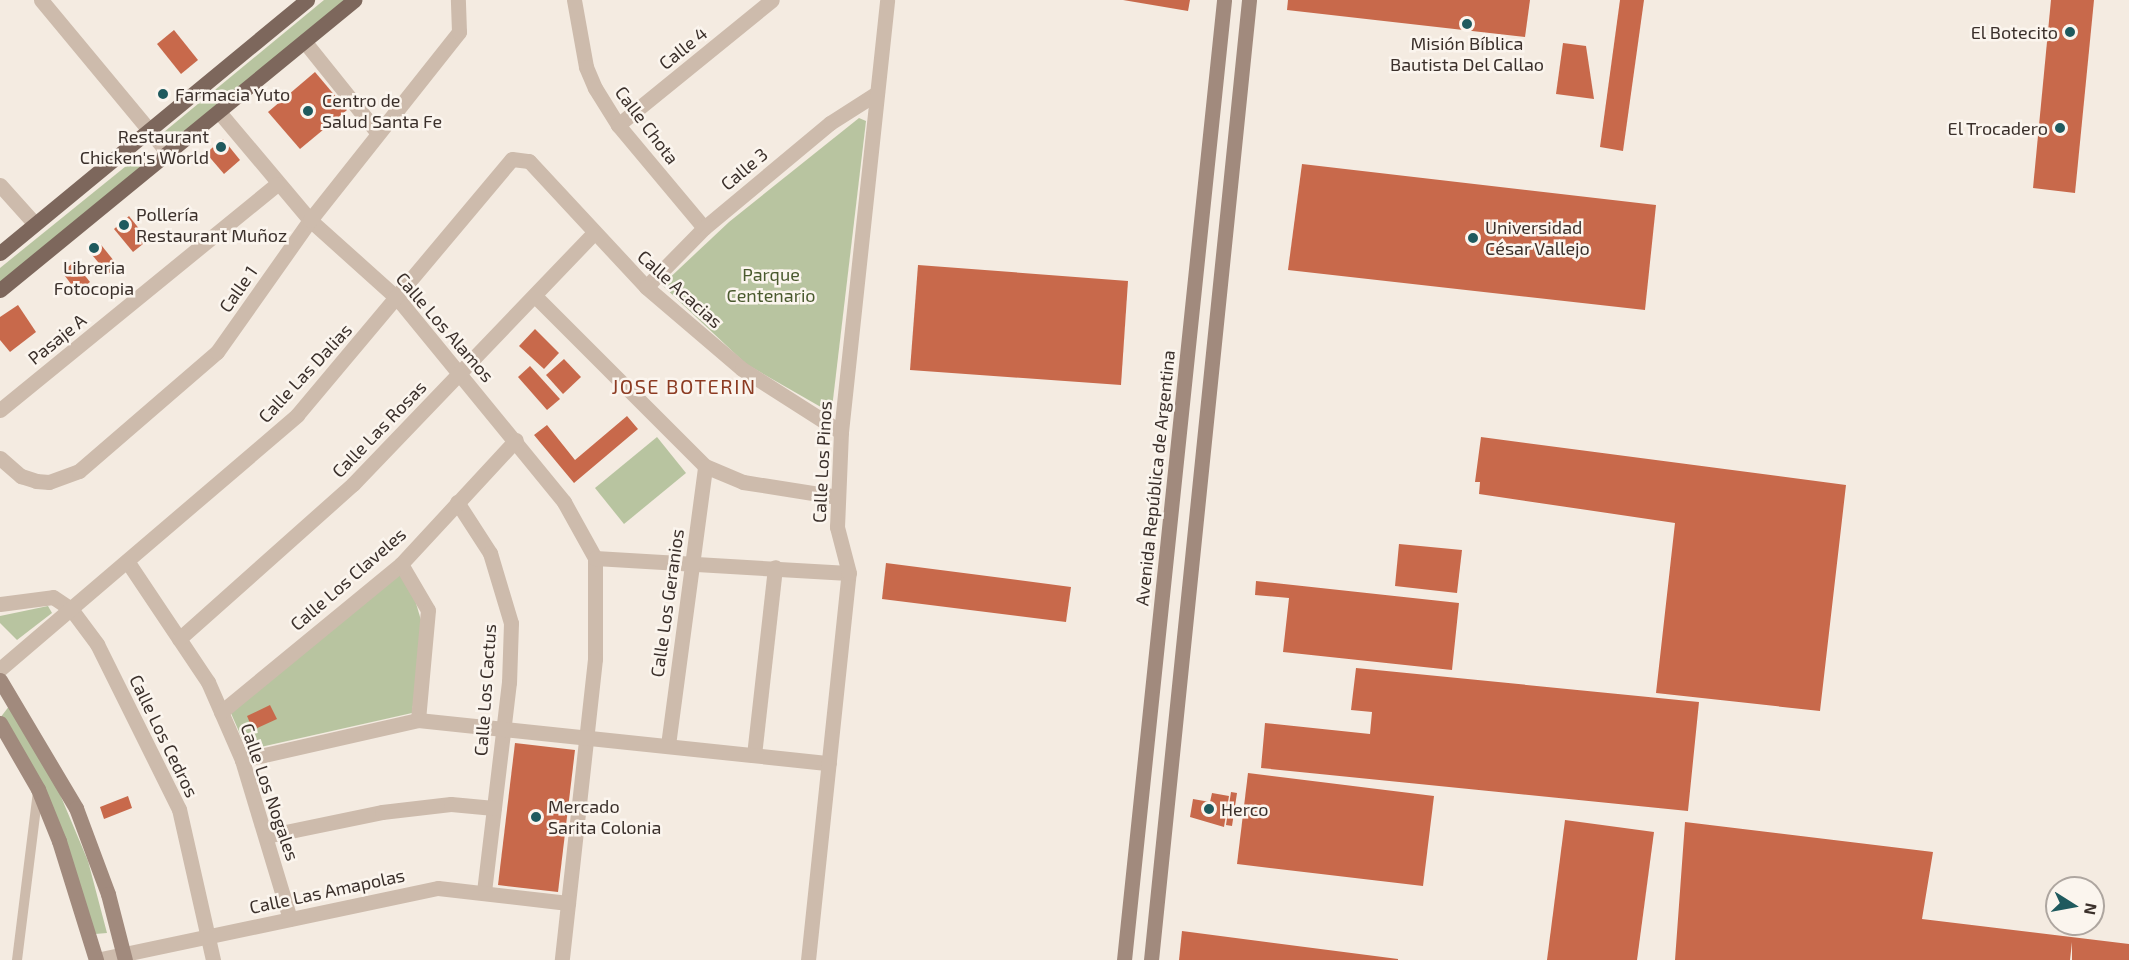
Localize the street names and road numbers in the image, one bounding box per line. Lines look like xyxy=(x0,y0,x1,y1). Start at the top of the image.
street label: Calle 4 xyxy=(655,22,711,74)
street label: Calle Chota xyxy=(611,82,683,168)
street label: Calle 3 xyxy=(716,143,772,195)
street label: Calle Acacias xyxy=(633,245,727,333)
street label: Calle 1 xyxy=(214,262,262,316)
street label: Calle Los Alamos xyxy=(391,268,499,386)
street label: Pasaje A xyxy=(23,309,91,369)
street label: Calle Las Dalias xyxy=(254,319,356,427)
street label: Avenida República de Argentina xyxy=(1131,349,1179,607)
street label: Calle Las Rosas xyxy=(327,376,431,482)
street label: Calle Los Pinos xyxy=(808,401,836,523)
street label: Calle Los Claveles xyxy=(286,523,410,635)
street label: Calle Los Geranios xyxy=(646,527,688,679)
street label: Calle Los Cactus xyxy=(470,623,500,757)
street label: Calle Los Cedros xyxy=(125,671,203,801)
street label: Calle Los Nogales xyxy=(236,720,304,864)
street label: Calle Las Amapolas xyxy=(247,864,407,918)

